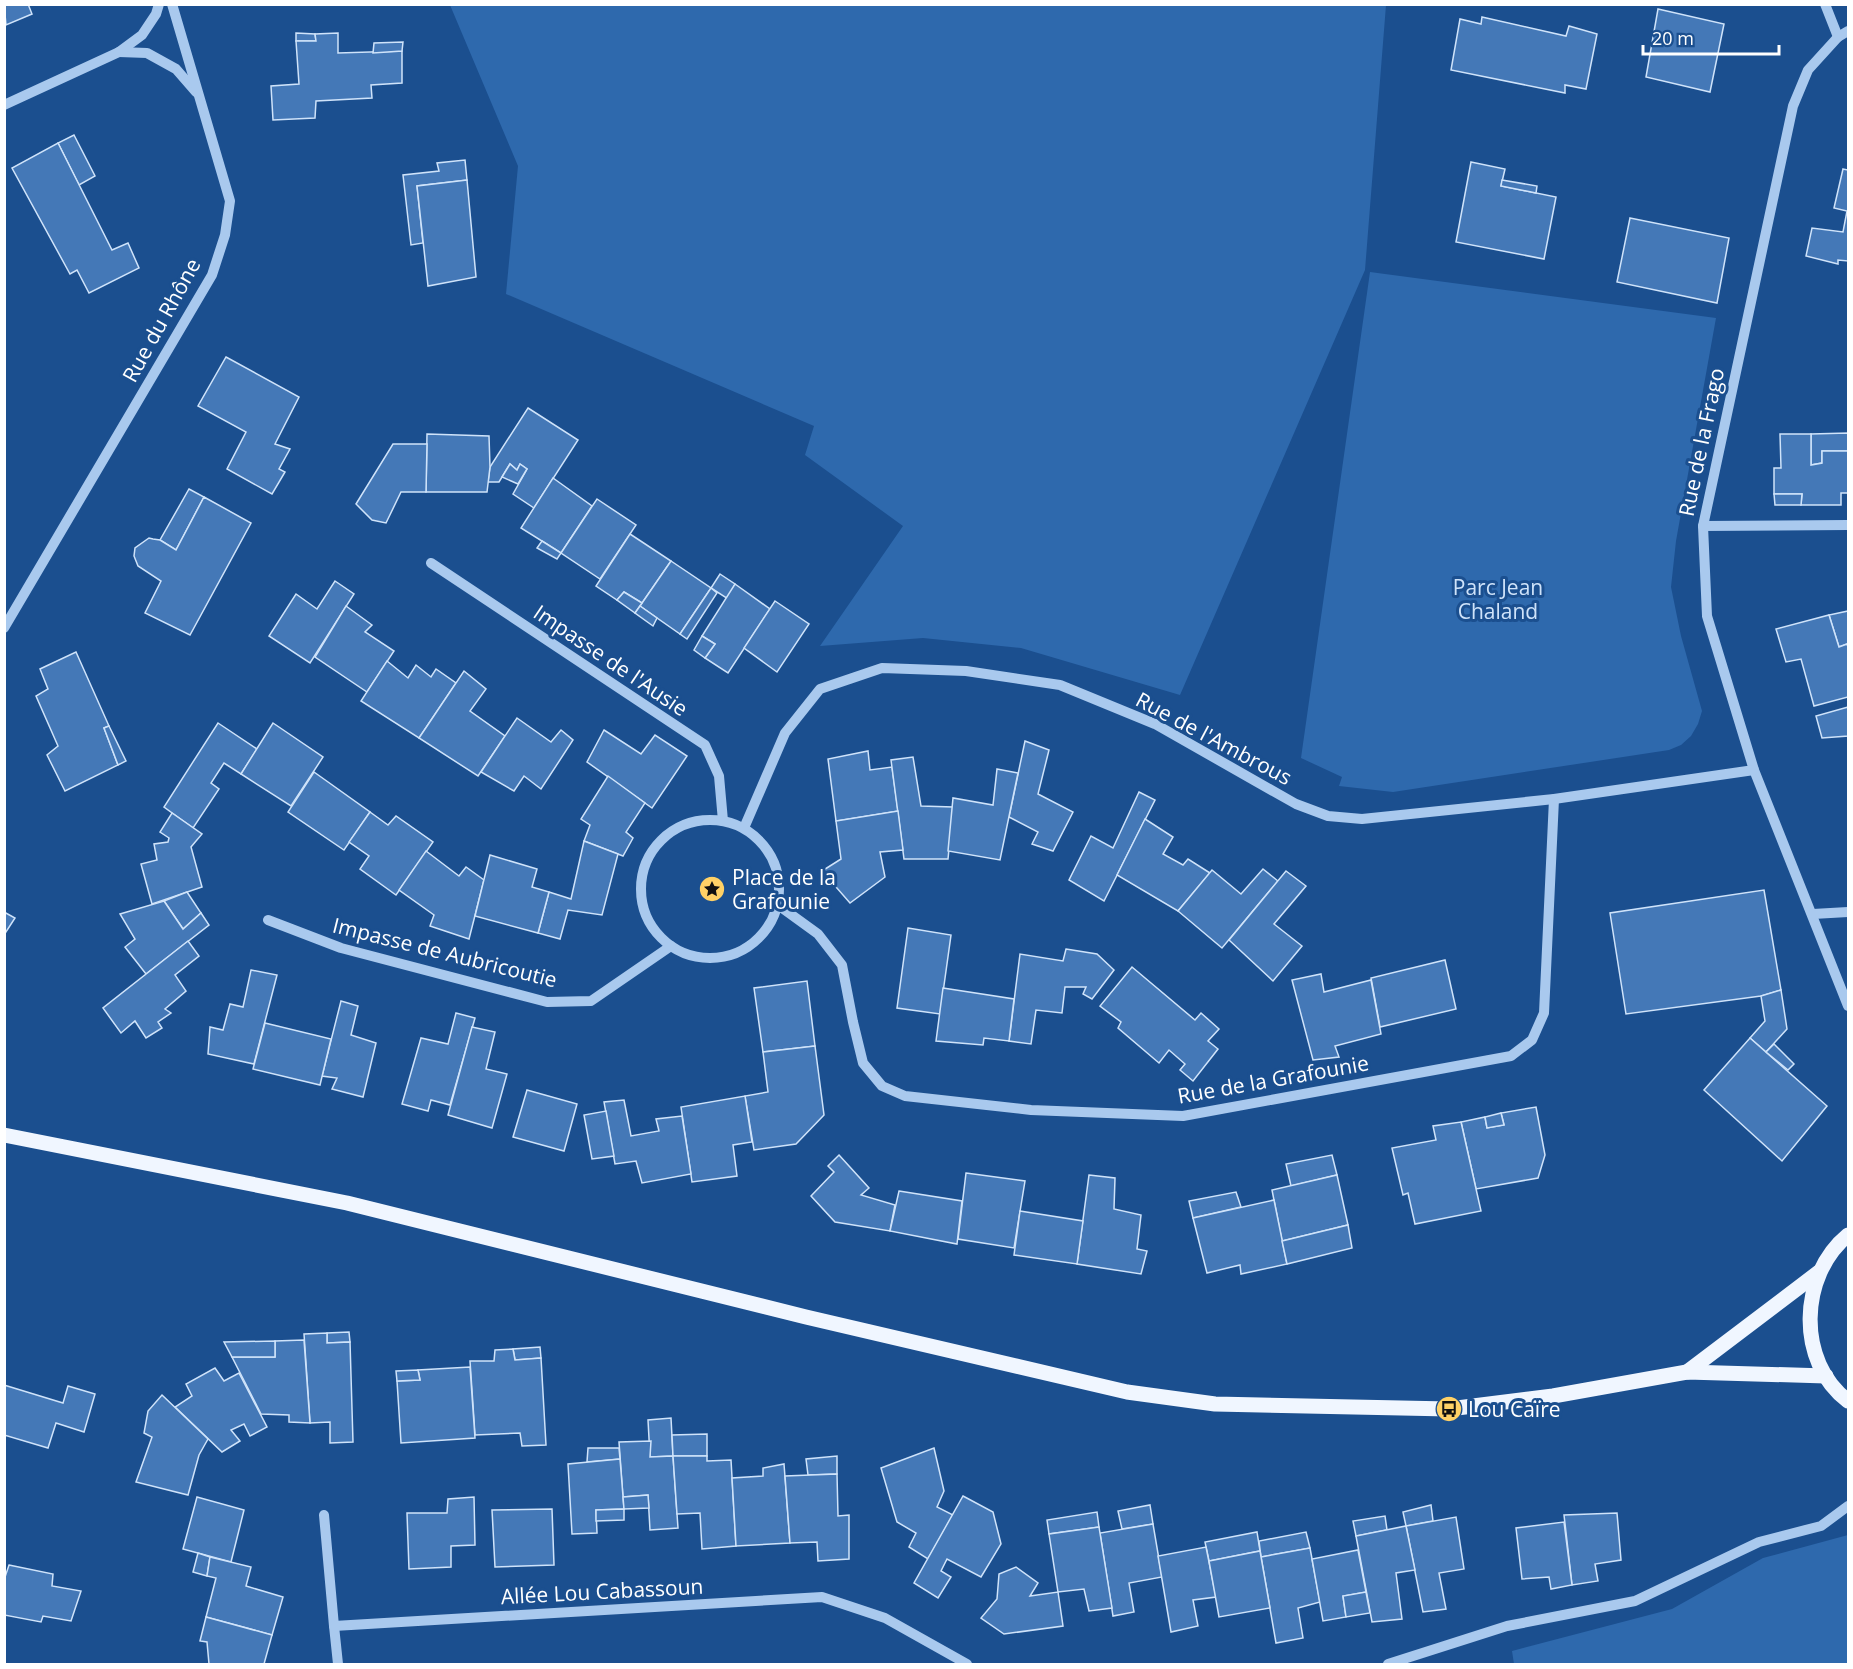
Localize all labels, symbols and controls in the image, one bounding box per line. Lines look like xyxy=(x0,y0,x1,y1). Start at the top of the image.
scale bar xyxy=(1643,18,1780,56)
text: 20 m xyxy=(1652,26,1694,50)
street label: Rue du Rhône xyxy=(115,253,207,387)
street label: Rue de la Frago xyxy=(1672,365,1730,519)
park label: Parc Jean Chaland xyxy=(1453,573,1543,625)
street label: Impasse de l'Ausie xyxy=(528,598,694,722)
street label: Rue de l'Ambrous xyxy=(1131,685,1297,791)
place label: Place de la Grafounie xyxy=(732,863,836,915)
place icon: Place de la Grafounie xyxy=(697,874,727,904)
street label: Impasse de Aubricoutie xyxy=(330,911,560,993)
street label: Rue de la Grafounie xyxy=(1175,1048,1371,1110)
bus stop icon: Lou Caïre xyxy=(1434,1394,1464,1424)
place label: Lou Caïre xyxy=(1468,1395,1561,1423)
street label: Allée Lou Cabassoun xyxy=(500,1572,704,1610)

